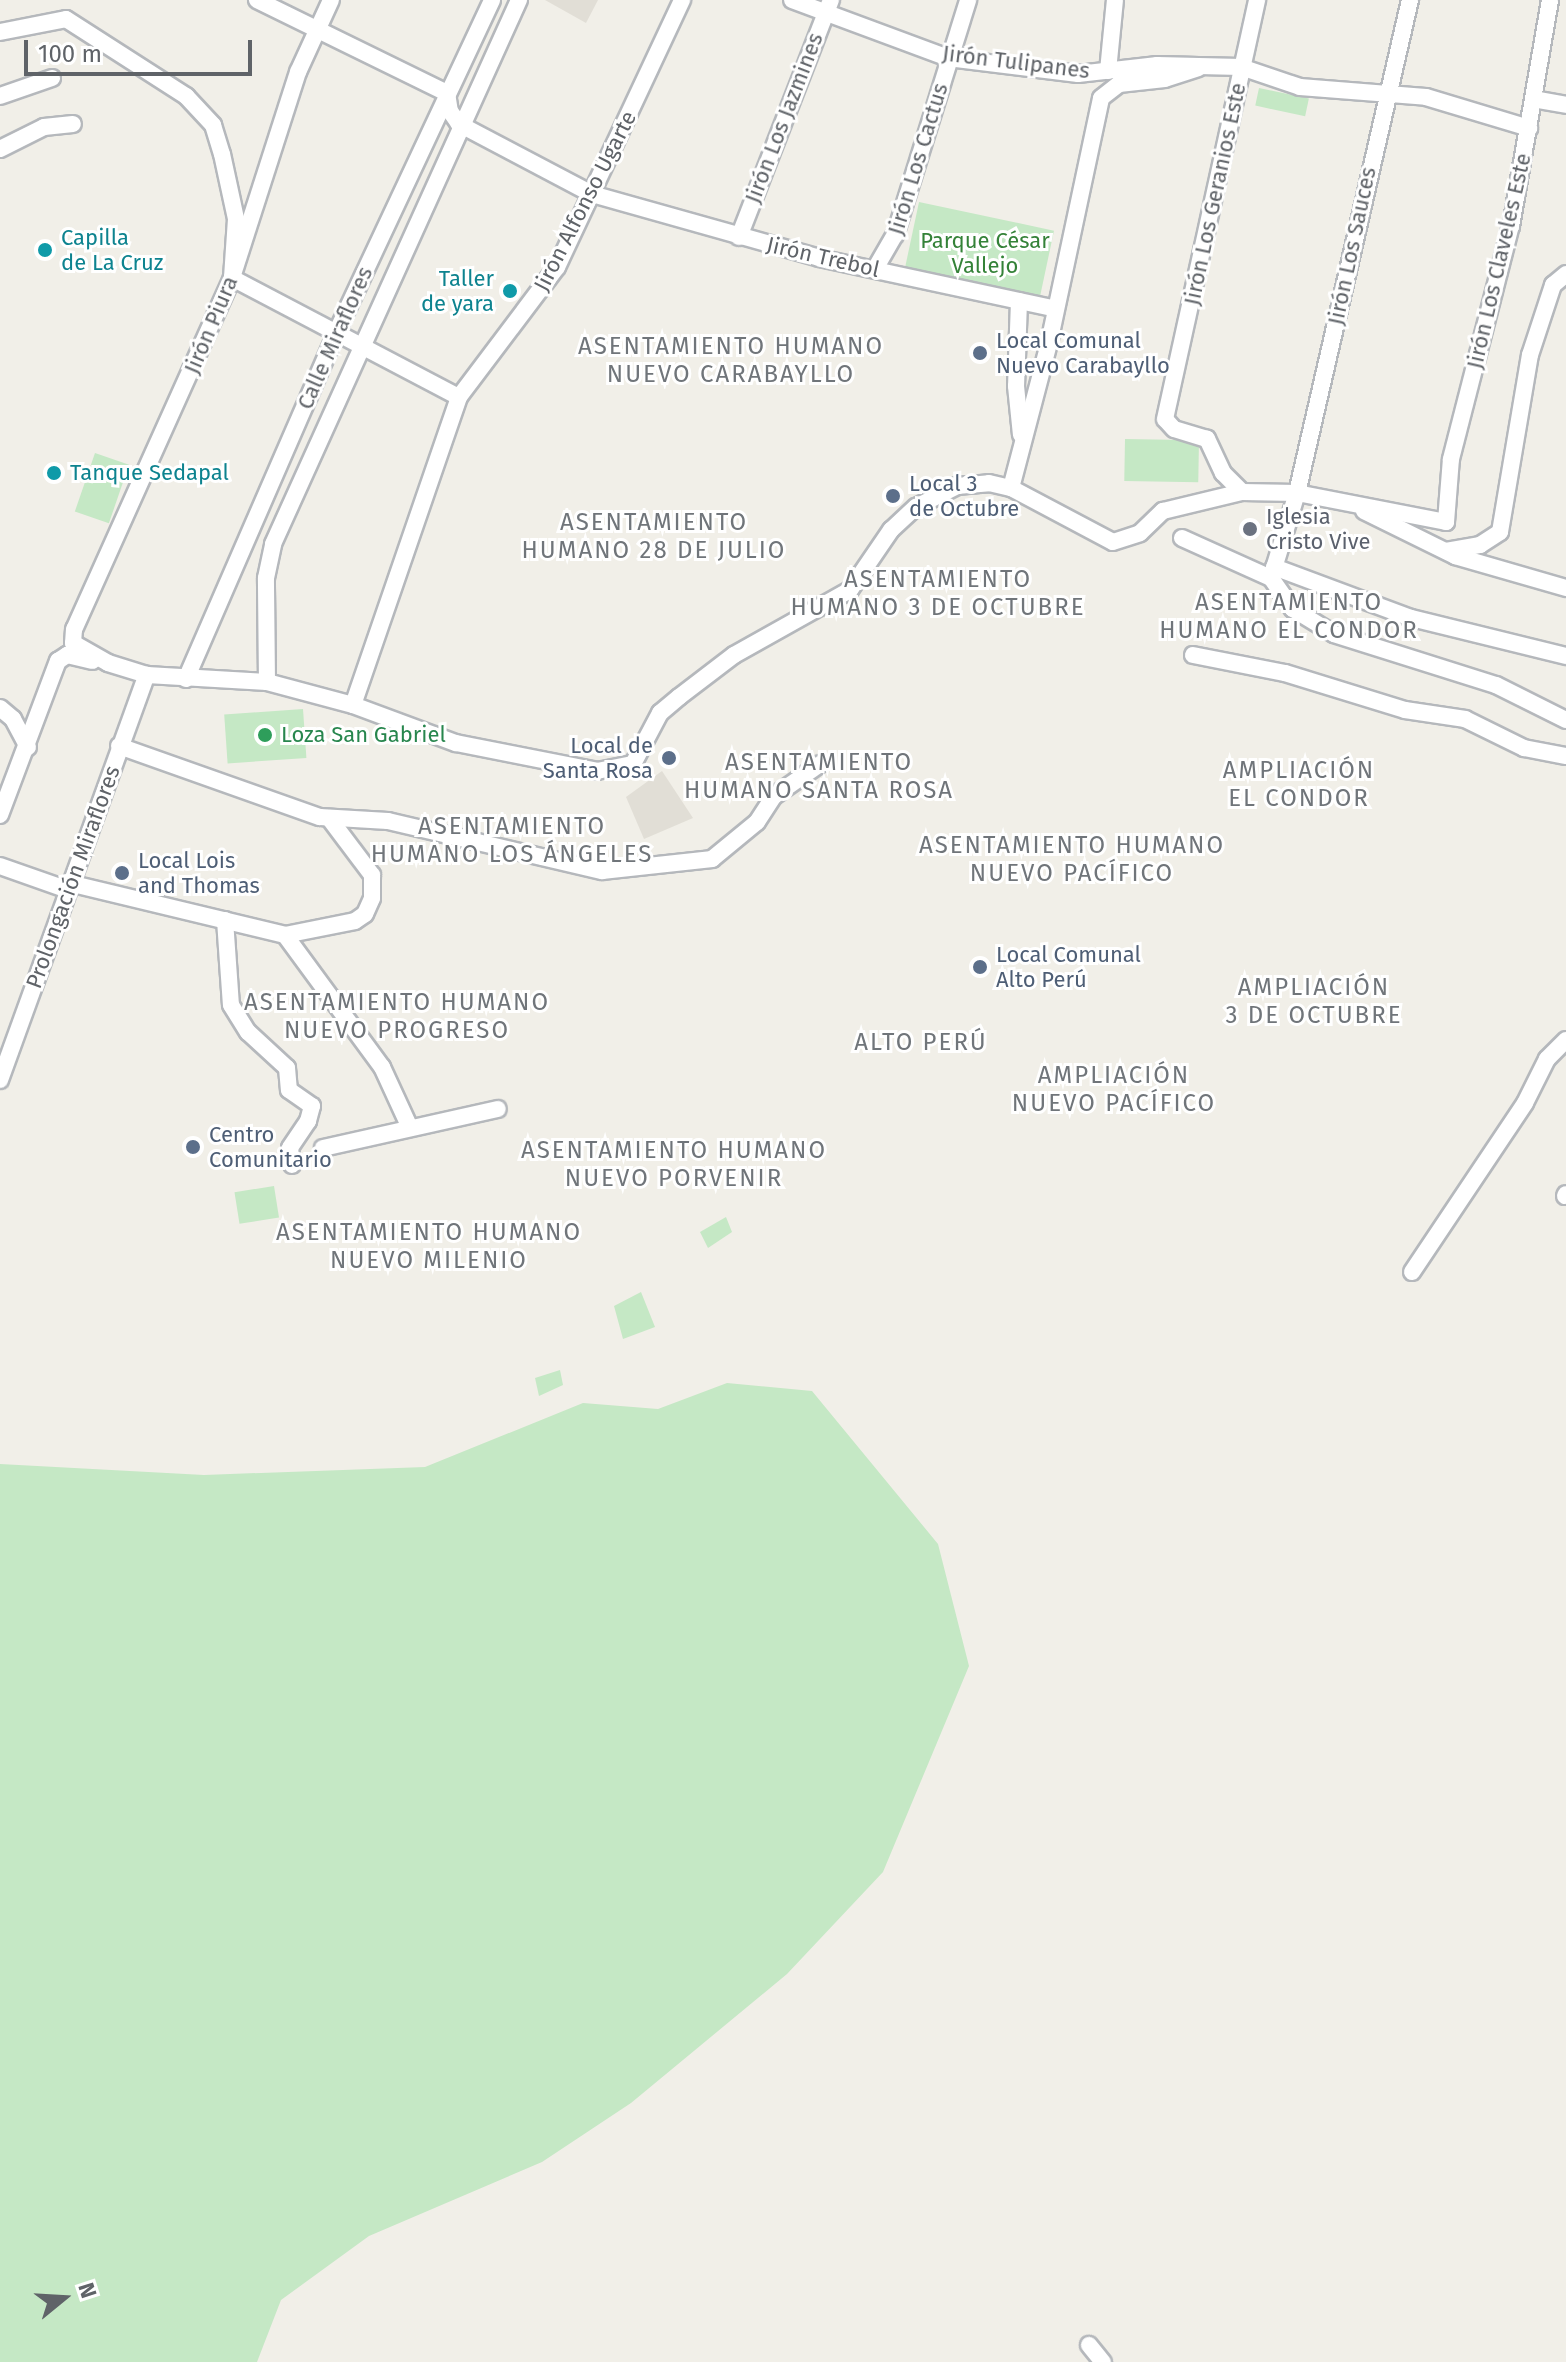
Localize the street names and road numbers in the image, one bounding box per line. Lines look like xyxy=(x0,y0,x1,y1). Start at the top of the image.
street label: Jirón Los Jazmines xyxy=(739,29,829,207)
street label: Jirón Tulipanes xyxy=(941,40,1091,84)
street label: Jirón Los Cactus xyxy=(882,80,954,238)
street label: Jirón Los Geranios Este xyxy=(1179,80,1251,308)
street label: Jirón Alfonso Ugarte xyxy=(528,106,642,296)
street label: Jirón Los Claveles Este xyxy=(1461,151,1537,371)
street label: Jirón Los Sauces xyxy=(1322,165,1382,327)
street label: Jirón Trebol xyxy=(764,231,882,283)
street label: Calle Miraflores xyxy=(292,263,378,413)
street label: Jirón Piura xyxy=(179,272,243,378)
street label: Prolongación Miraflores xyxy=(20,762,126,992)

